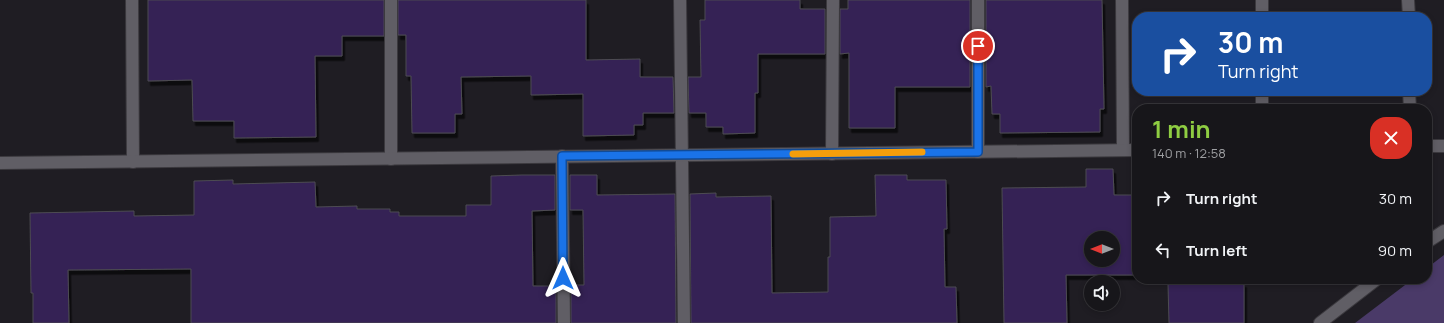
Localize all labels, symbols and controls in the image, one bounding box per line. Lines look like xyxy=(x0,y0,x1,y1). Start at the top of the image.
text: 30 m xyxy=(1218,23,1283,61)
icon: right xyxy=(1152,28,1204,80)
pin xyxy=(961,29,995,63)
icon: arrive xyxy=(967,35,989,57)
text: Turn right xyxy=(1218,59,1299,83)
text: 1 min xyxy=(1152,112,1211,145)
button: close xyxy=(1370,117,1412,159)
text: 140 m · 12:58 xyxy=(1152,144,1226,162)
icon: right xyxy=(1152,187,1174,209)
text: Turn right xyxy=(1186,188,1257,209)
text: 30 m xyxy=(1379,188,1412,209)
north arrow xyxy=(1084,231,1120,267)
map controls xyxy=(1084,231,1120,311)
icon: left xyxy=(1152,239,1174,261)
text: Turn left xyxy=(1186,240,1248,261)
text: 90 m xyxy=(1378,240,1412,261)
position arrow xyxy=(542,257,584,299)
button: sound xyxy=(1084,275,1120,311)

